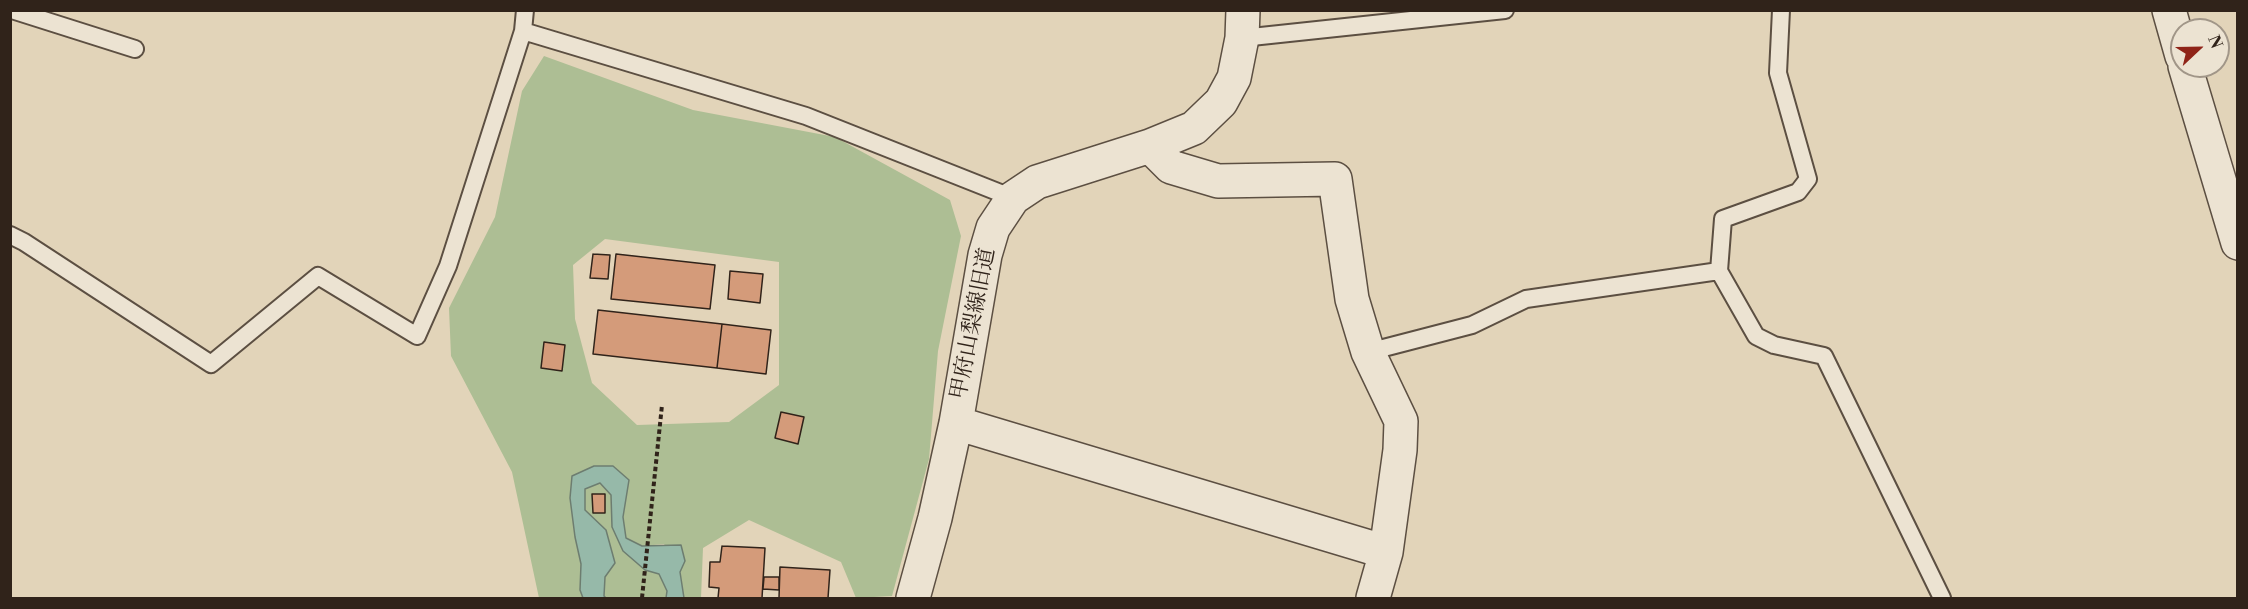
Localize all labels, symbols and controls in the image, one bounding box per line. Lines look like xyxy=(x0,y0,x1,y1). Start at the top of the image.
north arrow xyxy=(2170,18,2230,78)
text: N xyxy=(2203,32,2226,52)
street label: 甲府山梨線旧道 xyxy=(946,246,1002,402)

